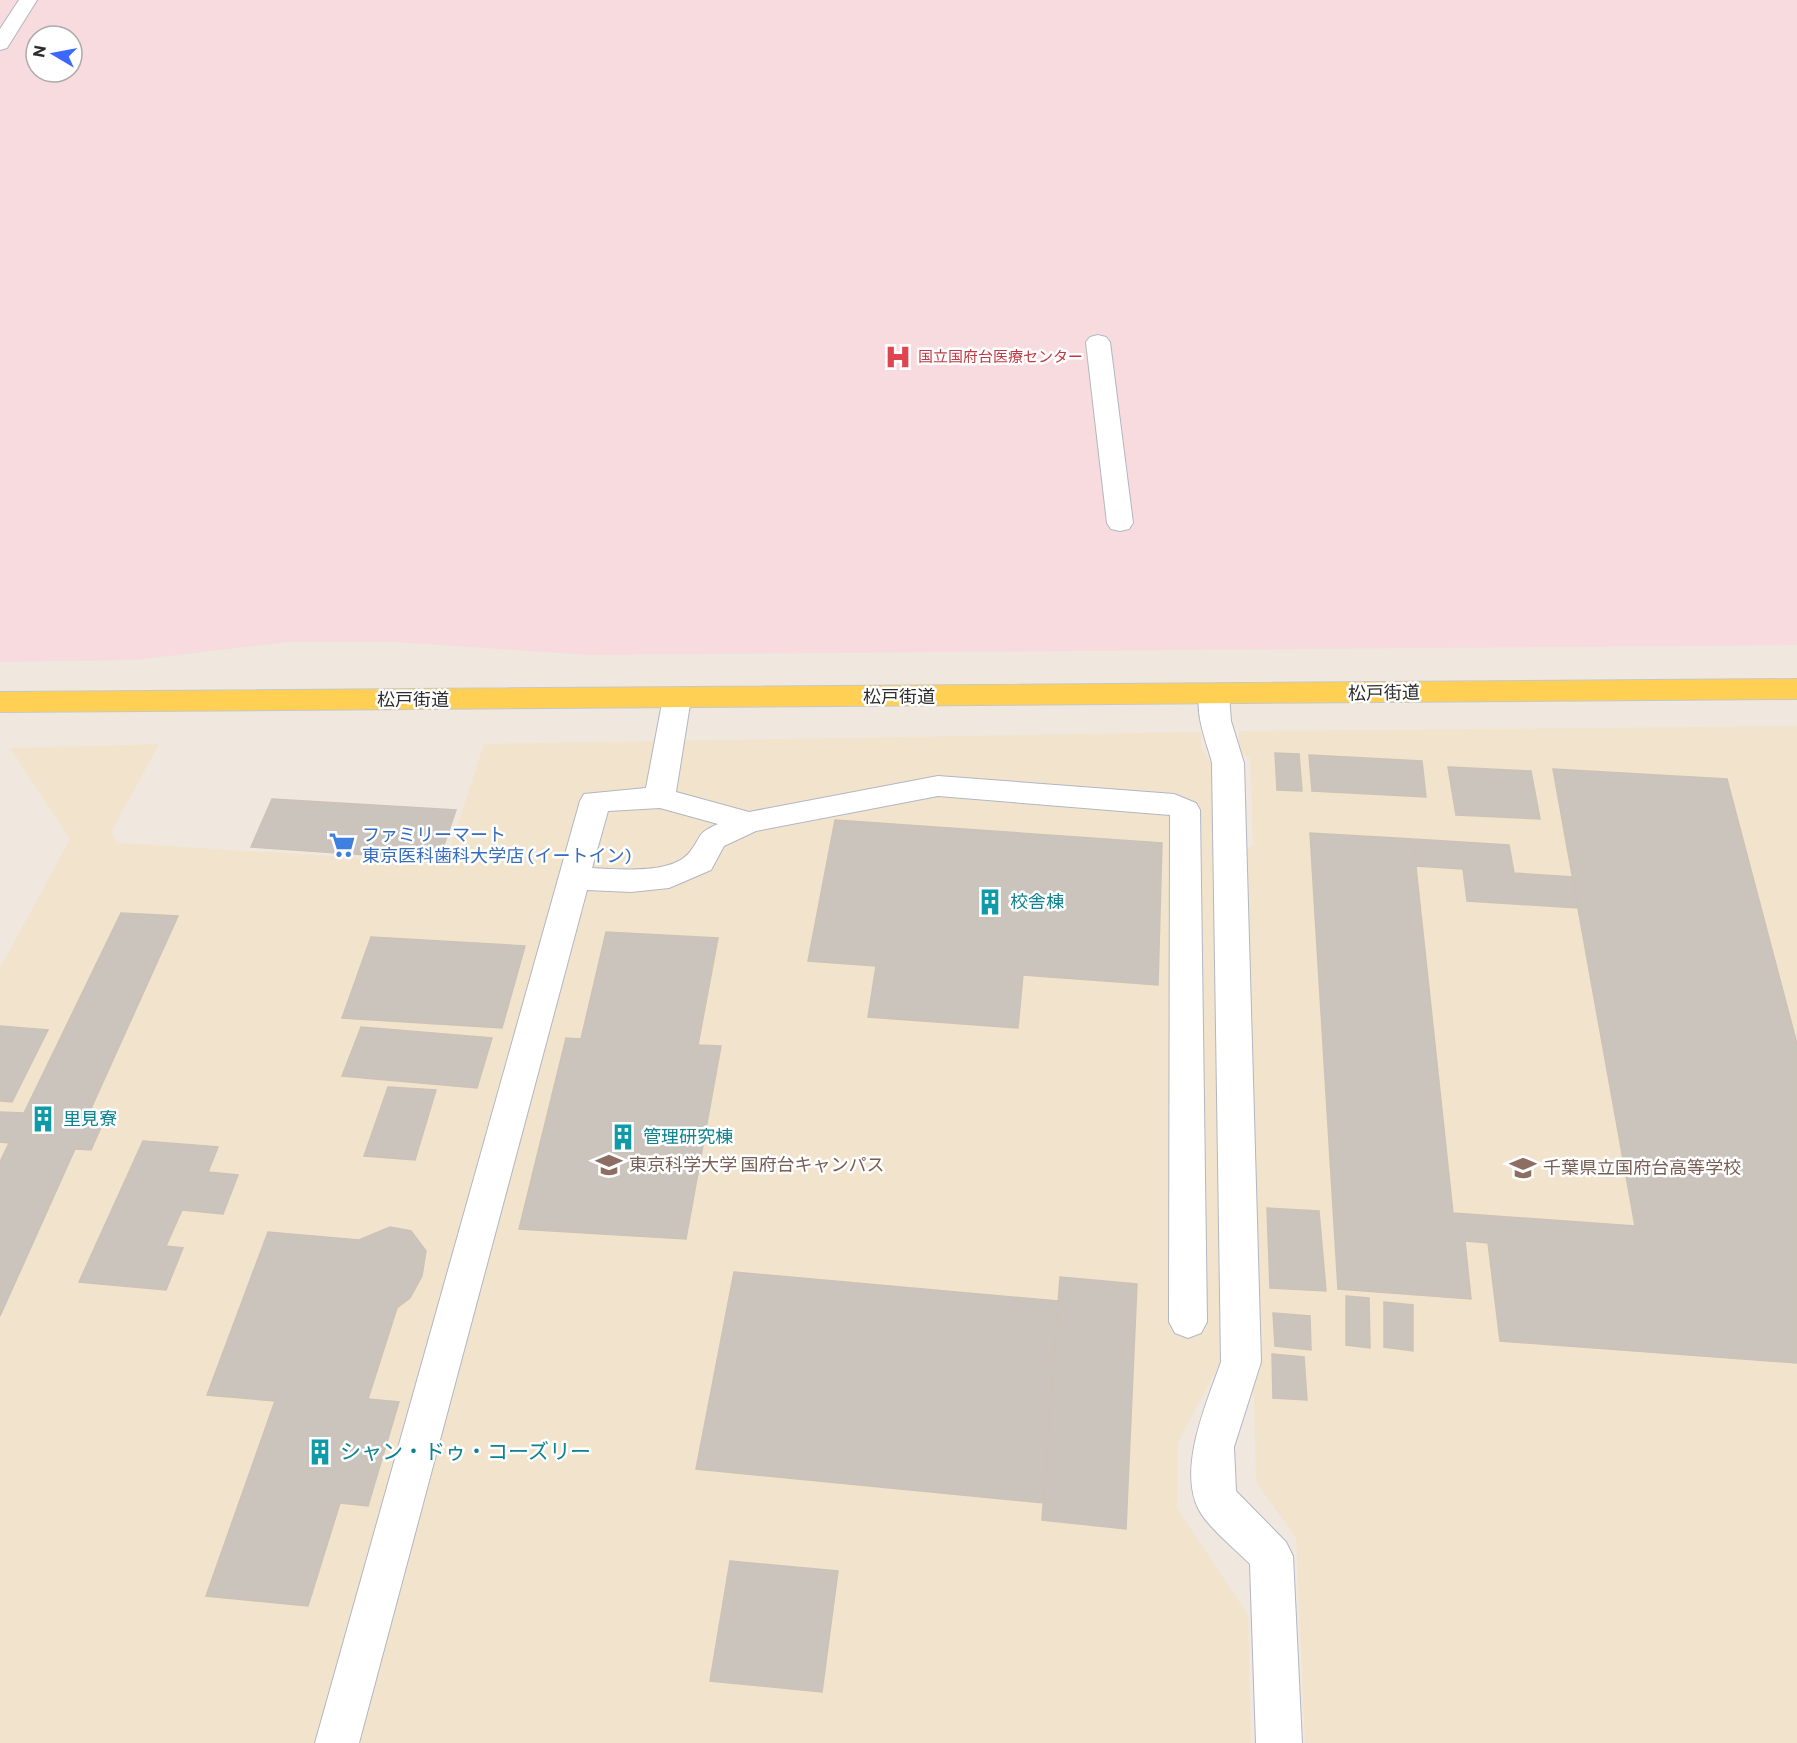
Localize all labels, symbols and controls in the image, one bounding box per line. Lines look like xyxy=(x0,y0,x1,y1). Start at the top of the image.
north arrow xyxy=(24,24,84,84)
text: N xyxy=(28,44,49,59)
hospital icon: 国立国府台医療センター xyxy=(883,342,913,372)
place label: 国立国府台医療センター xyxy=(918,347,1083,365)
street label: 松戸街道 xyxy=(1348,680,1420,704)
street label: 松戸街道 xyxy=(863,685,935,707)
street label: 松戸街道 xyxy=(377,688,449,710)
place label: ファミリーマート 東京医科歯科大学店 (イートイン) xyxy=(362,823,631,866)
supermarket icon: ファミリーマート 東京医科歯科大学店 (イートイン) xyxy=(327,830,357,860)
building icon: 校舎棟 xyxy=(975,887,1005,917)
place label: 校舎棟 xyxy=(1010,890,1064,912)
building icon: 里見寮 xyxy=(28,1104,58,1134)
place label: 里見寮 xyxy=(63,1107,117,1129)
building icon: 管理研究棟 xyxy=(608,1122,638,1152)
place label: 管理研究棟 xyxy=(643,1125,733,1147)
school or university icon: 東京科学大学 国府台キャンパス xyxy=(594,1150,624,1180)
place label: 東京科学大学 国府台キャンパス xyxy=(629,1153,884,1175)
school or university icon: 千葉県立国府台高等学校 xyxy=(1508,1153,1538,1183)
place label: 千葉県立国府台高等学校 xyxy=(1543,1156,1741,1178)
building icon: シャン・ドゥ・コーズリー xyxy=(305,1437,335,1467)
place label: シャン・ドゥ・コーズリー xyxy=(340,1438,591,1463)

